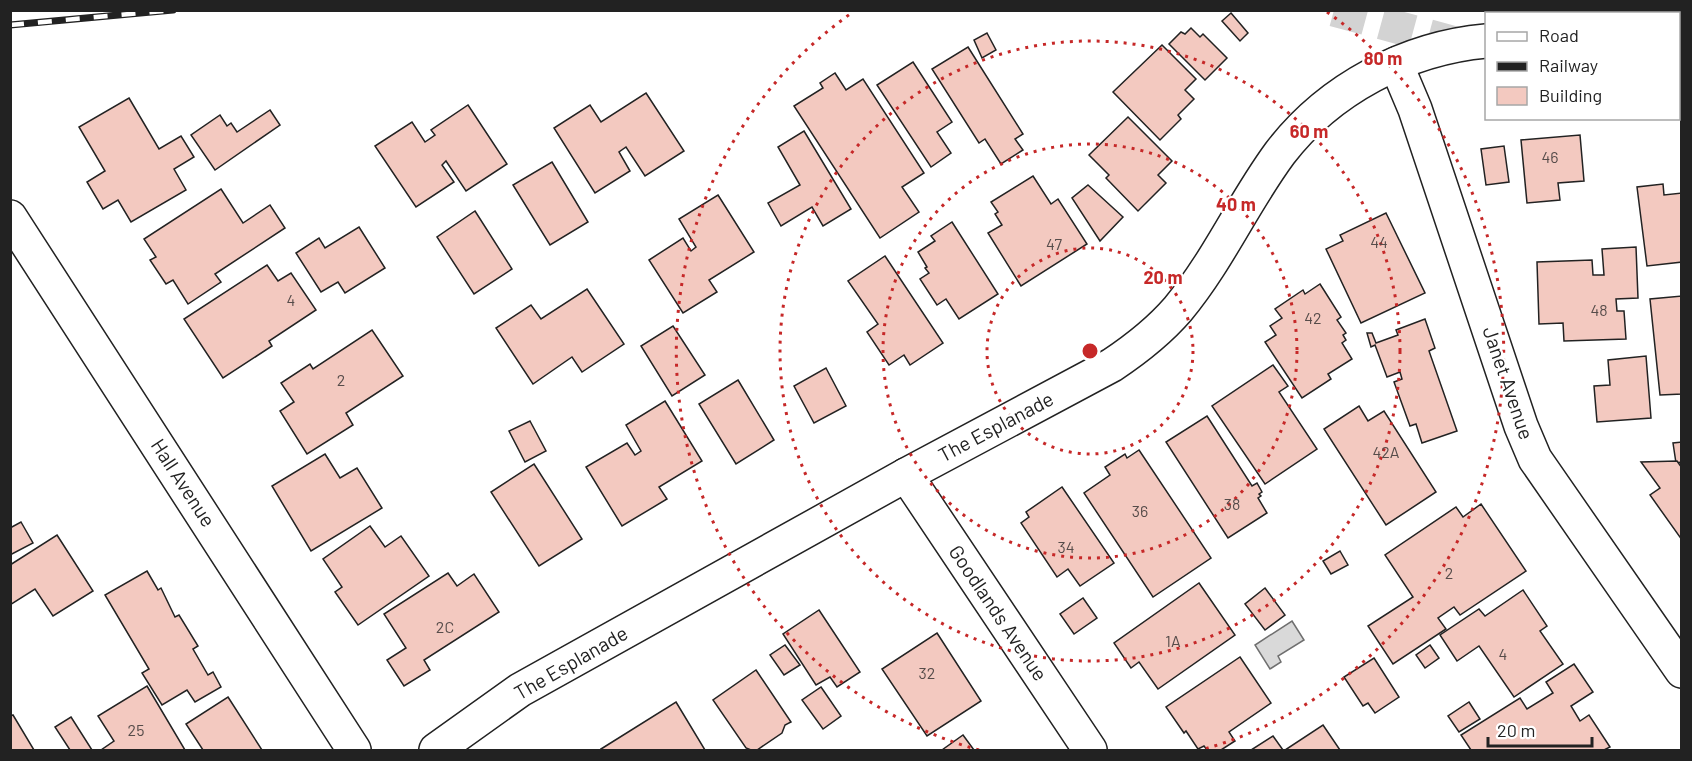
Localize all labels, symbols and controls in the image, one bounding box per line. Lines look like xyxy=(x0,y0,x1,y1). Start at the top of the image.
legend xyxy=(1485,12,1680,120)
text: Road xyxy=(1539,24,1579,46)
text: 80 m xyxy=(1364,47,1402,69)
text: Railway xyxy=(1539,54,1598,76)
text: Building xyxy=(1539,84,1602,106)
text: 60 m xyxy=(1290,120,1328,142)
house number: 46 xyxy=(1541,147,1559,166)
text: 40 m xyxy=(1216,193,1256,215)
house number: 44 xyxy=(1370,232,1388,251)
house number: 47 xyxy=(1046,234,1062,253)
text: 20 m xyxy=(1144,266,1182,288)
house number: 4 xyxy=(287,290,295,309)
house number: 48 xyxy=(1590,300,1608,319)
house number: 42 xyxy=(1304,308,1322,327)
street label: Janet Avenue xyxy=(1478,323,1539,442)
centre of rings xyxy=(1080,341,1100,361)
house number: 2 xyxy=(337,370,345,389)
street label: The Esplanade xyxy=(934,386,1057,466)
street label: Hall Avenue xyxy=(147,434,221,531)
house number: 42A xyxy=(1372,442,1400,461)
house number: 38 xyxy=(1224,494,1240,513)
house number: 36 xyxy=(1132,501,1148,520)
house number: 34 xyxy=(1057,537,1075,556)
street label: Goodlands Avenue xyxy=(945,540,1053,685)
house number: 2 xyxy=(1445,563,1453,582)
house number: 2C xyxy=(436,617,454,636)
street label: The Esplanade xyxy=(510,620,631,704)
house number: 1A xyxy=(1165,631,1181,650)
house number: 4 xyxy=(1499,644,1507,663)
house number: 32 xyxy=(919,663,935,682)
scale bar xyxy=(1488,710,1592,748)
text: 20 m xyxy=(1497,719,1535,741)
house number: 25 xyxy=(128,720,144,739)

